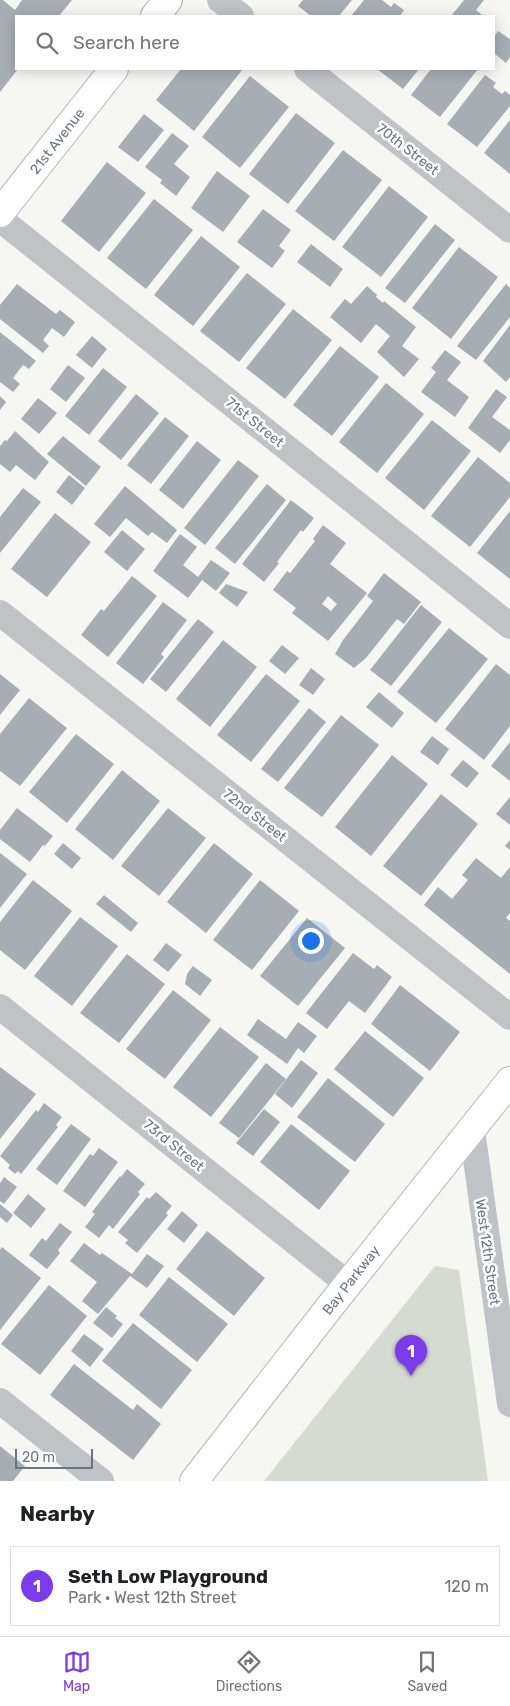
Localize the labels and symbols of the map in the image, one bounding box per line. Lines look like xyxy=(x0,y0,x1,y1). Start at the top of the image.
street label: 21st Avenue xyxy=(26,105,88,178)
street label: 70th Street xyxy=(373,120,442,179)
street label: 71st Street xyxy=(222,394,288,451)
street label: 72nd Street xyxy=(219,785,290,846)
your location xyxy=(298,928,324,954)
street label: 73rd Street xyxy=(140,1116,208,1175)
street label: West 12th Street xyxy=(472,1198,503,1307)
street label: Bay Parkway xyxy=(319,1242,384,1318)
pin: 1 xyxy=(395,1335,427,1376)
scale bar xyxy=(15,1446,92,1469)

